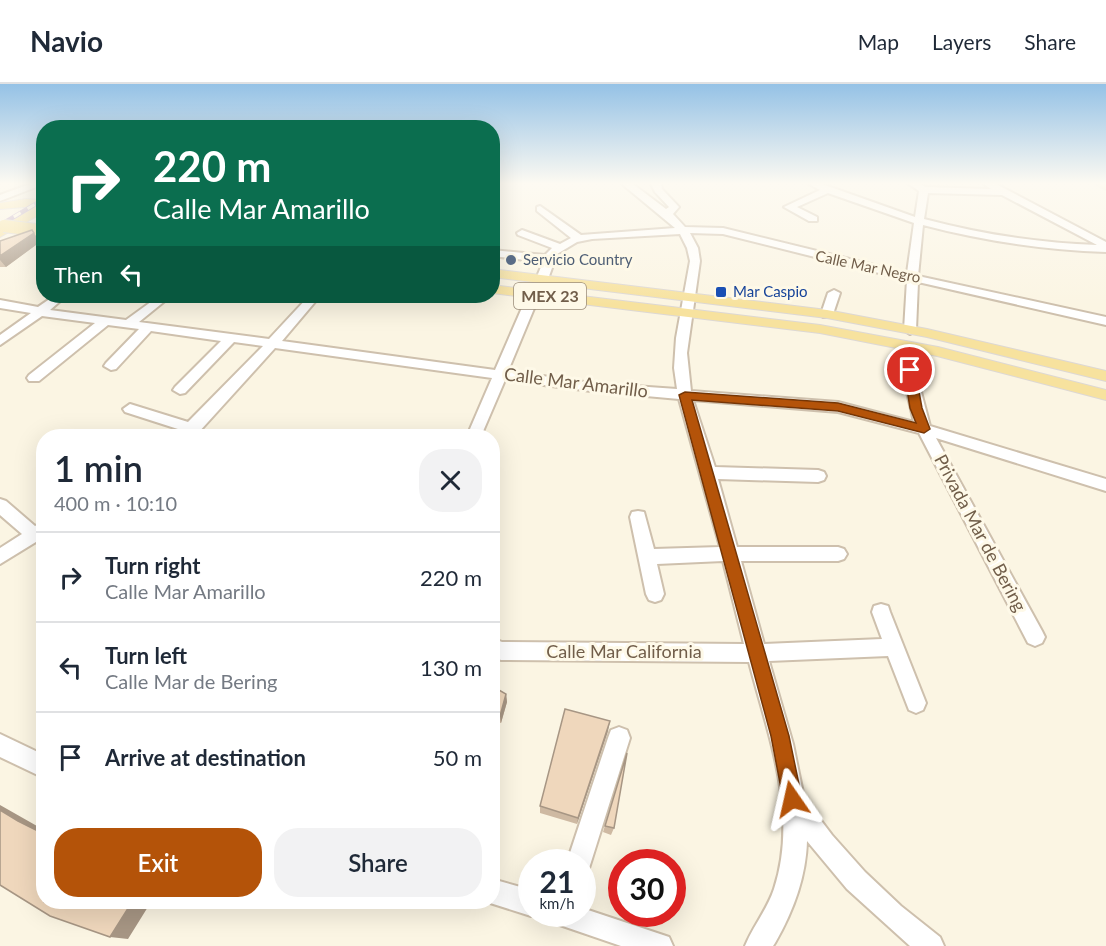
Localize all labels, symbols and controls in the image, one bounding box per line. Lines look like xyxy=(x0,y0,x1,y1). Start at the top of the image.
text: Navio xyxy=(30,24,103,58)
text: Map xyxy=(858,29,899,54)
text: Layers xyxy=(932,29,991,54)
text: Share xyxy=(1024,29,1076,54)
text: 220 m xyxy=(153,141,271,191)
icon: right xyxy=(54,144,132,222)
text: Calle Mar Amarillo xyxy=(153,192,370,225)
street label: Calle Mar Negro xyxy=(814,246,922,286)
place label: Servicio Country xyxy=(523,250,633,268)
marker: Servicio Country xyxy=(504,253,518,267)
icon: left xyxy=(115,258,148,291)
text: Then xyxy=(54,261,103,288)
place label: Mar Caspio xyxy=(733,282,808,300)
road number: MEX 23 xyxy=(514,283,586,309)
marker: Mar Caspio xyxy=(714,285,728,299)
pin xyxy=(884,344,935,395)
icon: arrive xyxy=(893,353,926,386)
street label: Calle Mar Amarillo xyxy=(503,362,649,402)
text: 1 min xyxy=(54,446,143,490)
button: close xyxy=(419,449,482,512)
street label: Privada Mar de Bering xyxy=(930,450,1032,615)
text: 400 m · 10:10 xyxy=(54,491,177,515)
text: Turn right xyxy=(105,552,200,579)
icon: right xyxy=(54,561,87,594)
text: 220 m xyxy=(420,564,482,591)
text: Calle Mar Amarillo xyxy=(105,579,266,603)
street label: Calle Mar California xyxy=(546,640,702,662)
text: Turn left xyxy=(105,642,187,669)
icon: left xyxy=(54,651,87,684)
text: 130 m xyxy=(420,654,482,681)
text: Calle Mar de Bering xyxy=(105,669,277,693)
icon: arrive xyxy=(54,741,87,774)
text: Arrive at destination xyxy=(105,744,306,771)
text: 50 m xyxy=(433,744,482,771)
position arrow xyxy=(760,767,824,831)
button: Exit xyxy=(54,828,262,897)
button: Share xyxy=(274,828,482,897)
speed limit sign: 30 xyxy=(608,849,686,927)
text: 21 xyxy=(540,863,574,899)
text: km/h xyxy=(539,894,575,912)

